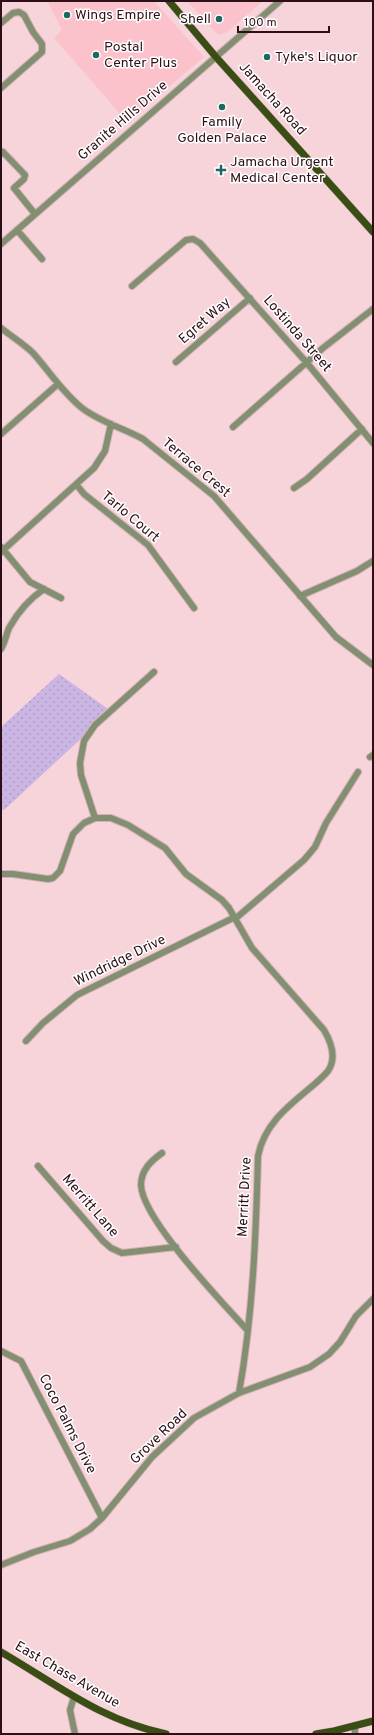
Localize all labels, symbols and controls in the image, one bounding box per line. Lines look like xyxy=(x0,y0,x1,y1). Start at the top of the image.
place label: Wings Empire xyxy=(75,7,161,24)
scale bar xyxy=(238,8,329,34)
marker: Wings Empire xyxy=(62,10,72,20)
place label: Shell xyxy=(180,11,211,28)
marker: Shell xyxy=(214,14,224,24)
text: 100 m xyxy=(244,15,277,31)
place label: Postal Center Plus xyxy=(104,39,177,72)
place label: Tyke's Liquor xyxy=(275,49,358,66)
marker: Postal Center Plus xyxy=(91,50,101,60)
marker: Tyke's Liquor xyxy=(262,52,272,62)
street label: Jamacha Road xyxy=(235,59,309,139)
street label: Granite Hills Drive xyxy=(75,77,171,165)
marker: Family Golden Palace xyxy=(217,102,227,112)
place label: Family Golden Palace xyxy=(177,114,267,147)
place label: Jamacha Urgent Medical Center xyxy=(230,154,334,187)
marker: Jamacha Urgent Medical Center xyxy=(215,164,227,176)
street label: Lostinda Street xyxy=(259,292,335,376)
street label: Egret Way xyxy=(176,294,234,348)
street label: Terrace Crest xyxy=(158,435,234,501)
street label: Tarlo Court xyxy=(97,488,163,546)
street label: Windridge Drive xyxy=(71,931,169,991)
street label: Merritt Drive xyxy=(234,1157,256,1237)
street label: Merritt Lane xyxy=(58,1171,122,1241)
street label: Coco Palms Drive xyxy=(34,1371,100,1477)
street label: Grove Road xyxy=(127,1406,191,1468)
street label: East Chase Avenue xyxy=(11,1638,123,1712)

